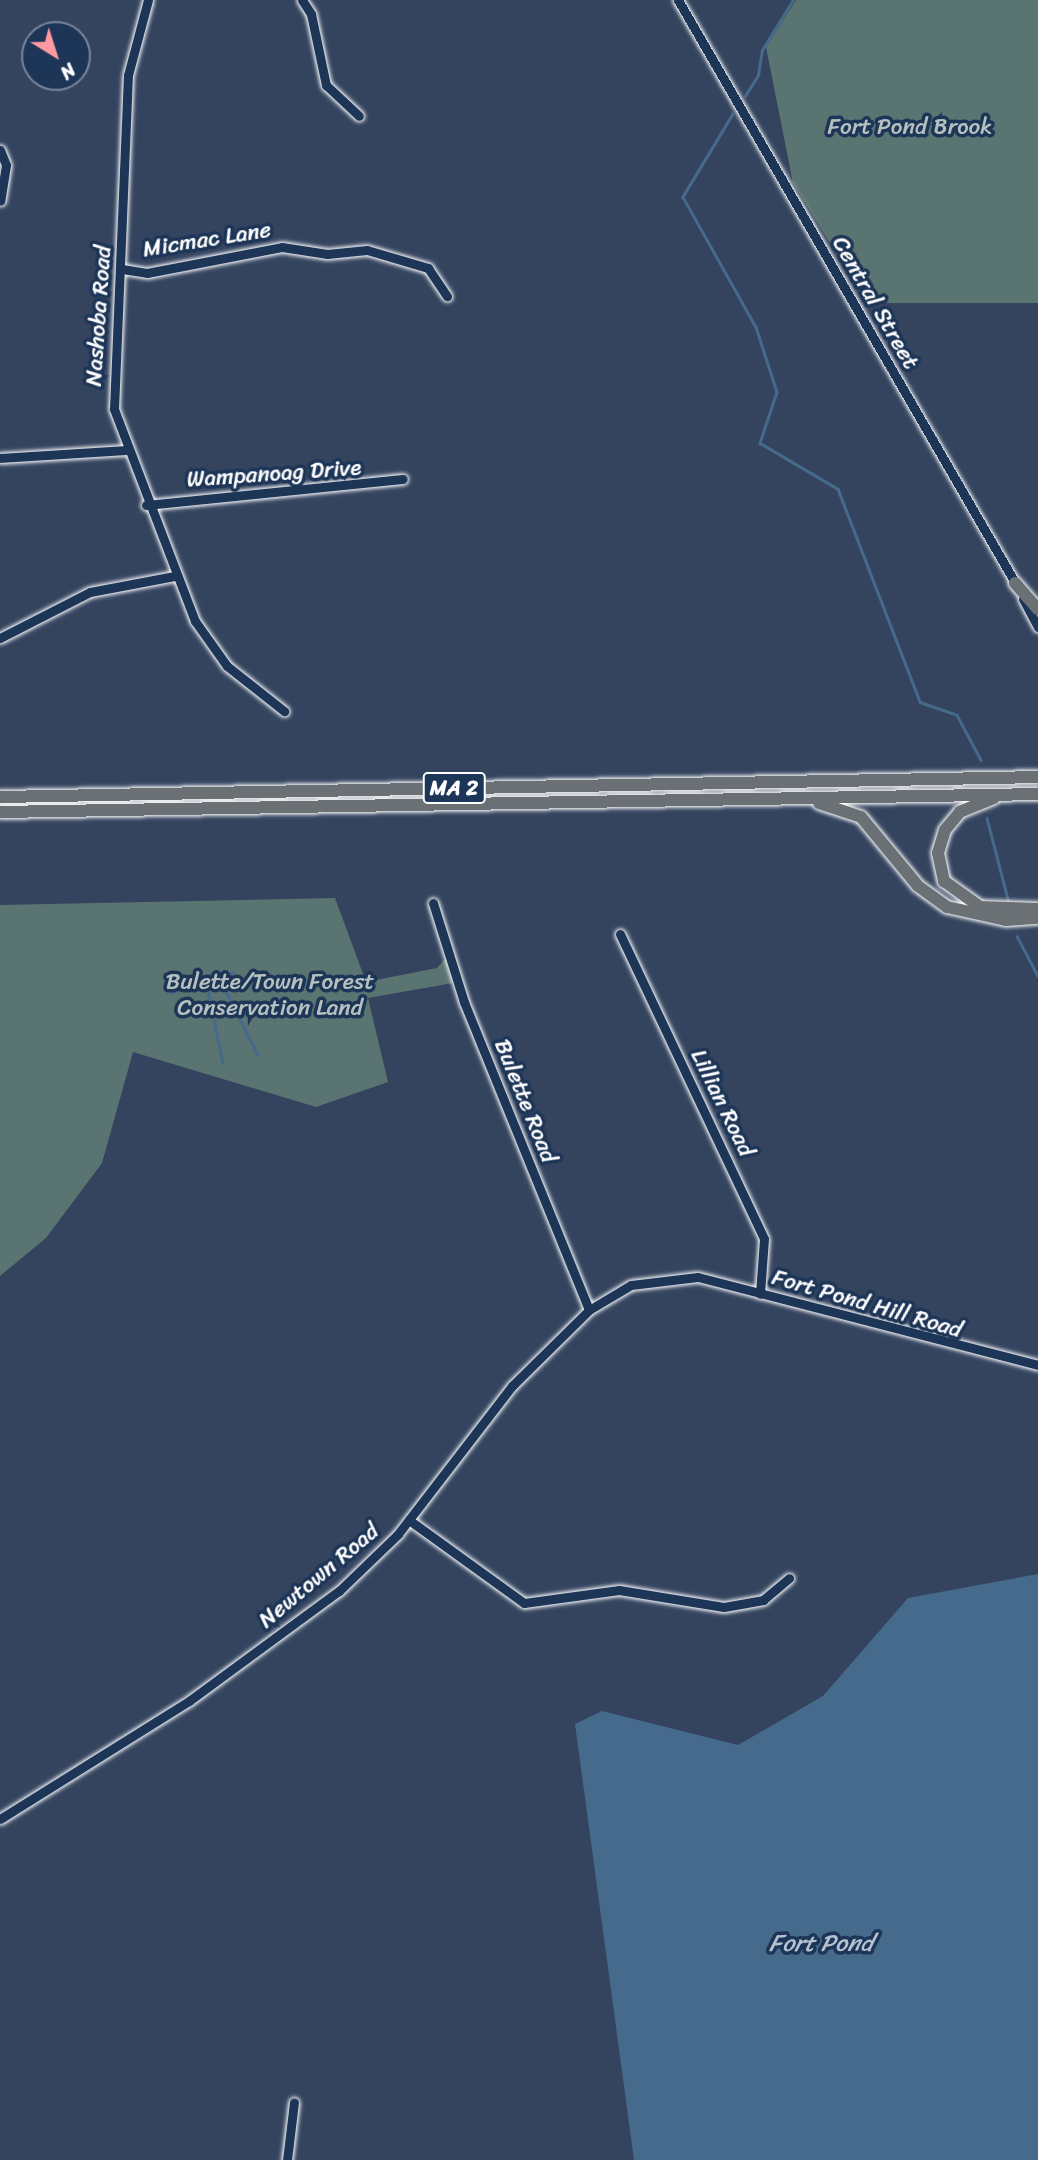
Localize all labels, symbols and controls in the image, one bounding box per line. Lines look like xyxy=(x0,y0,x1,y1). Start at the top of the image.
north arrow xyxy=(21,21,91,91)
text: N xyxy=(53,54,83,88)
park label: Fort Pond Brook xyxy=(827,113,993,141)
street label: Micmac Lane xyxy=(141,216,273,264)
street label: Central Street xyxy=(826,232,924,374)
street label: Nashoba Road xyxy=(80,245,118,387)
street label: Wampanoag Drive xyxy=(185,454,363,494)
road number: MA 2 xyxy=(422,770,486,806)
park label: Bulette/Town Forest Conservation Land xyxy=(166,968,374,1022)
street label: Bulette Road xyxy=(488,1035,562,1167)
street label: Lillian Road xyxy=(684,1045,760,1161)
street label: Fort Pond Hill Road xyxy=(769,1264,965,1344)
street label: Newtown Road xyxy=(253,1518,385,1634)
water label: Fort Pond xyxy=(769,1930,873,1958)

